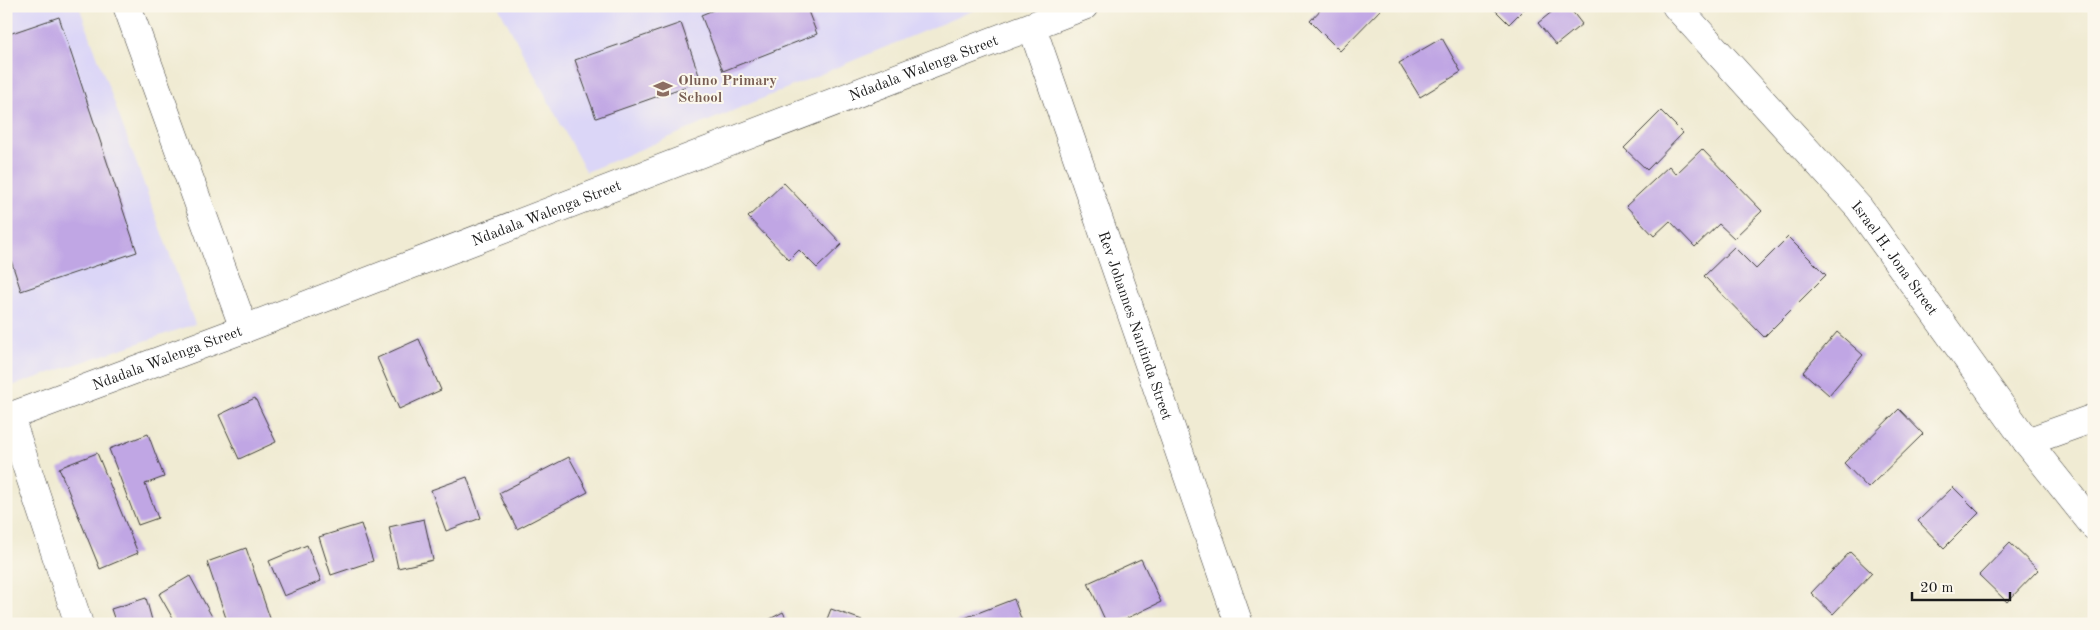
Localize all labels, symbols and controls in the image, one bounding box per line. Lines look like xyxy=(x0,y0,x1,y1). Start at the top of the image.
street label: Ndadala Walenga Street xyxy=(847,34,1001,105)
place label: Oluno Primary School xyxy=(678,74,777,106)
school or university icon: Oluno Primary School xyxy=(652,78,674,100)
street label: Ndadala Walenga Street xyxy=(470,179,624,250)
street label: Israel H. Jona Street xyxy=(1848,199,1940,319)
street label: Rev Johannes Nantinda Street xyxy=(1094,230,1174,422)
street label: Ndadala Walenga Street xyxy=(91,324,245,394)
scale bar xyxy=(1912,570,2010,602)
text: 20 m xyxy=(1920,581,1954,596)

